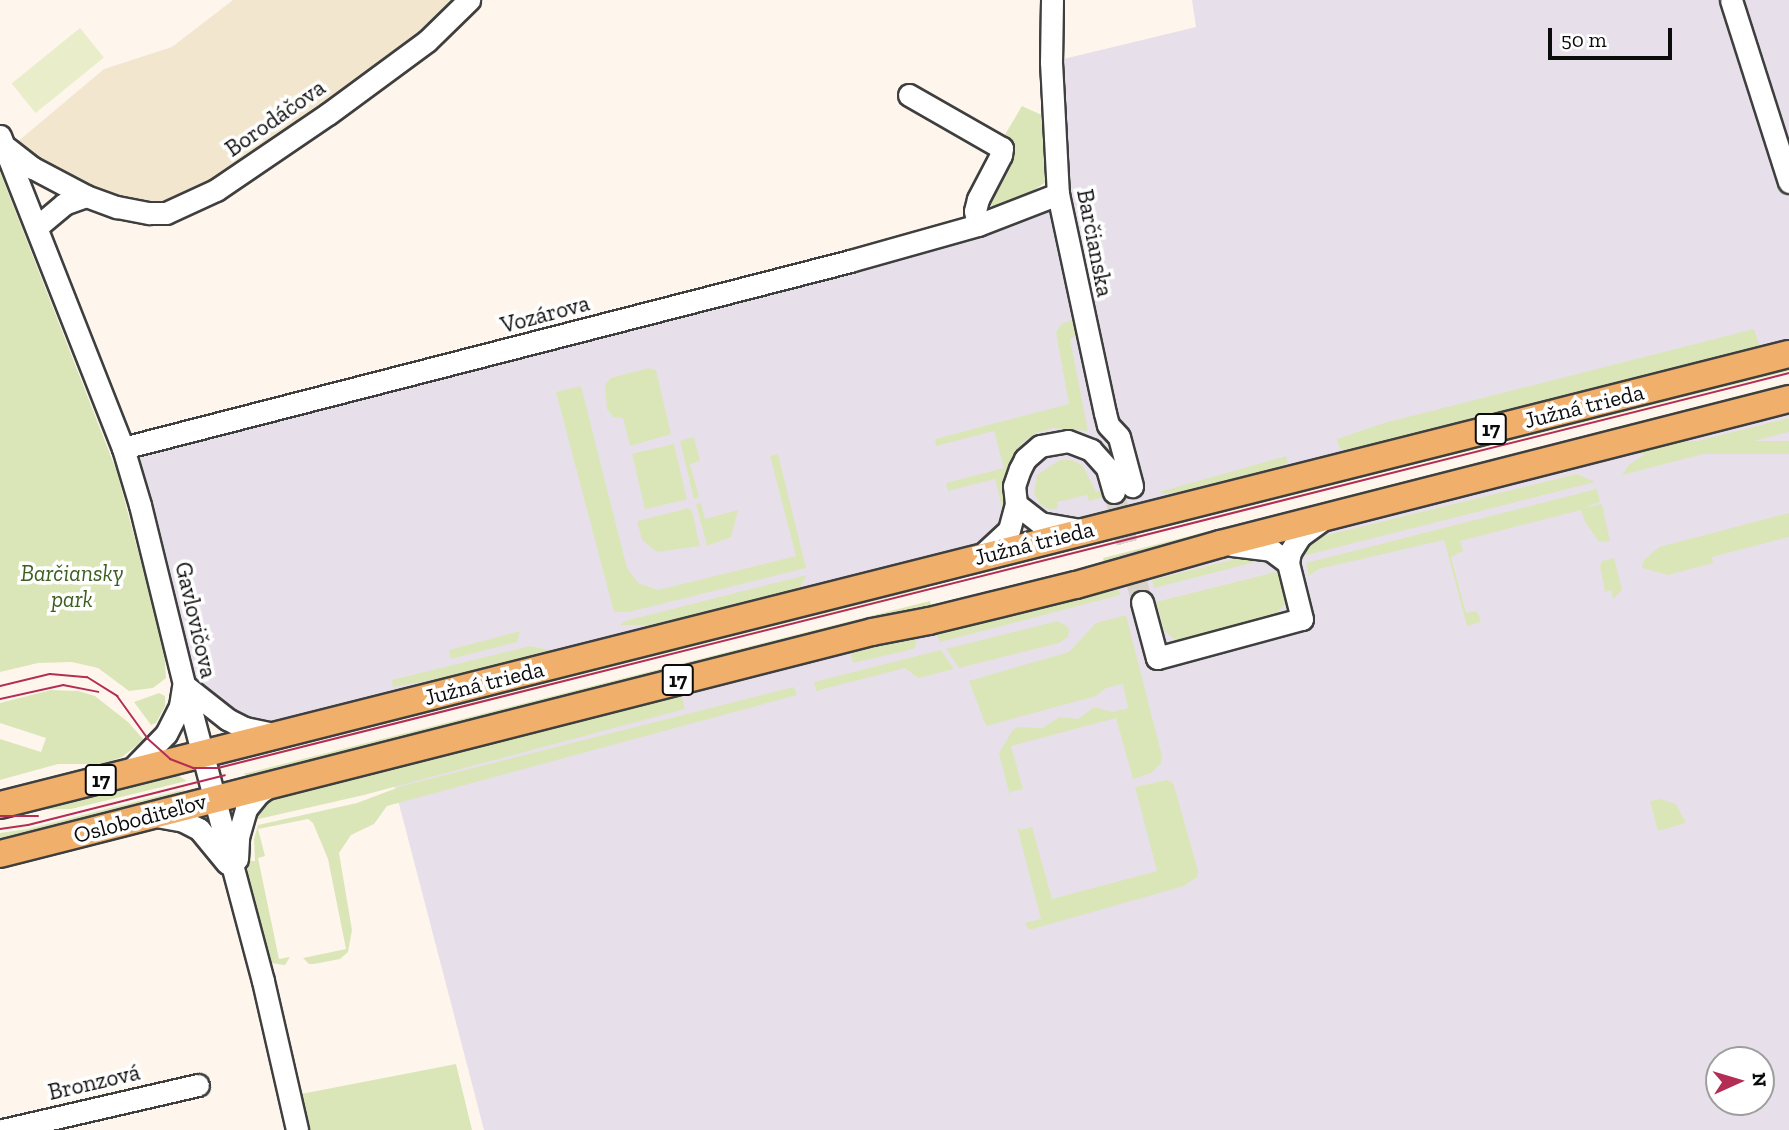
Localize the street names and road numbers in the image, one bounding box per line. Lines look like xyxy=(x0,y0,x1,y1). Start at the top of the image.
street label: Borodáčova xyxy=(220,73,330,163)
street label: Barčianska xyxy=(1071,187,1119,299)
street label: Vozárova xyxy=(498,289,592,339)
street label: Južná trieda xyxy=(1521,378,1647,434)
road number: 17 xyxy=(1474,412,1508,446)
street label: Južná trieda xyxy=(971,515,1097,571)
street label: Gavlovičova xyxy=(169,559,223,681)
street label: Južná trieda xyxy=(421,655,547,711)
road number: 17 xyxy=(660,662,696,698)
road number: 17 xyxy=(84,762,119,798)
street label: Osloboditeľov xyxy=(70,787,210,849)
street label: Bronzová xyxy=(45,1058,143,1106)

